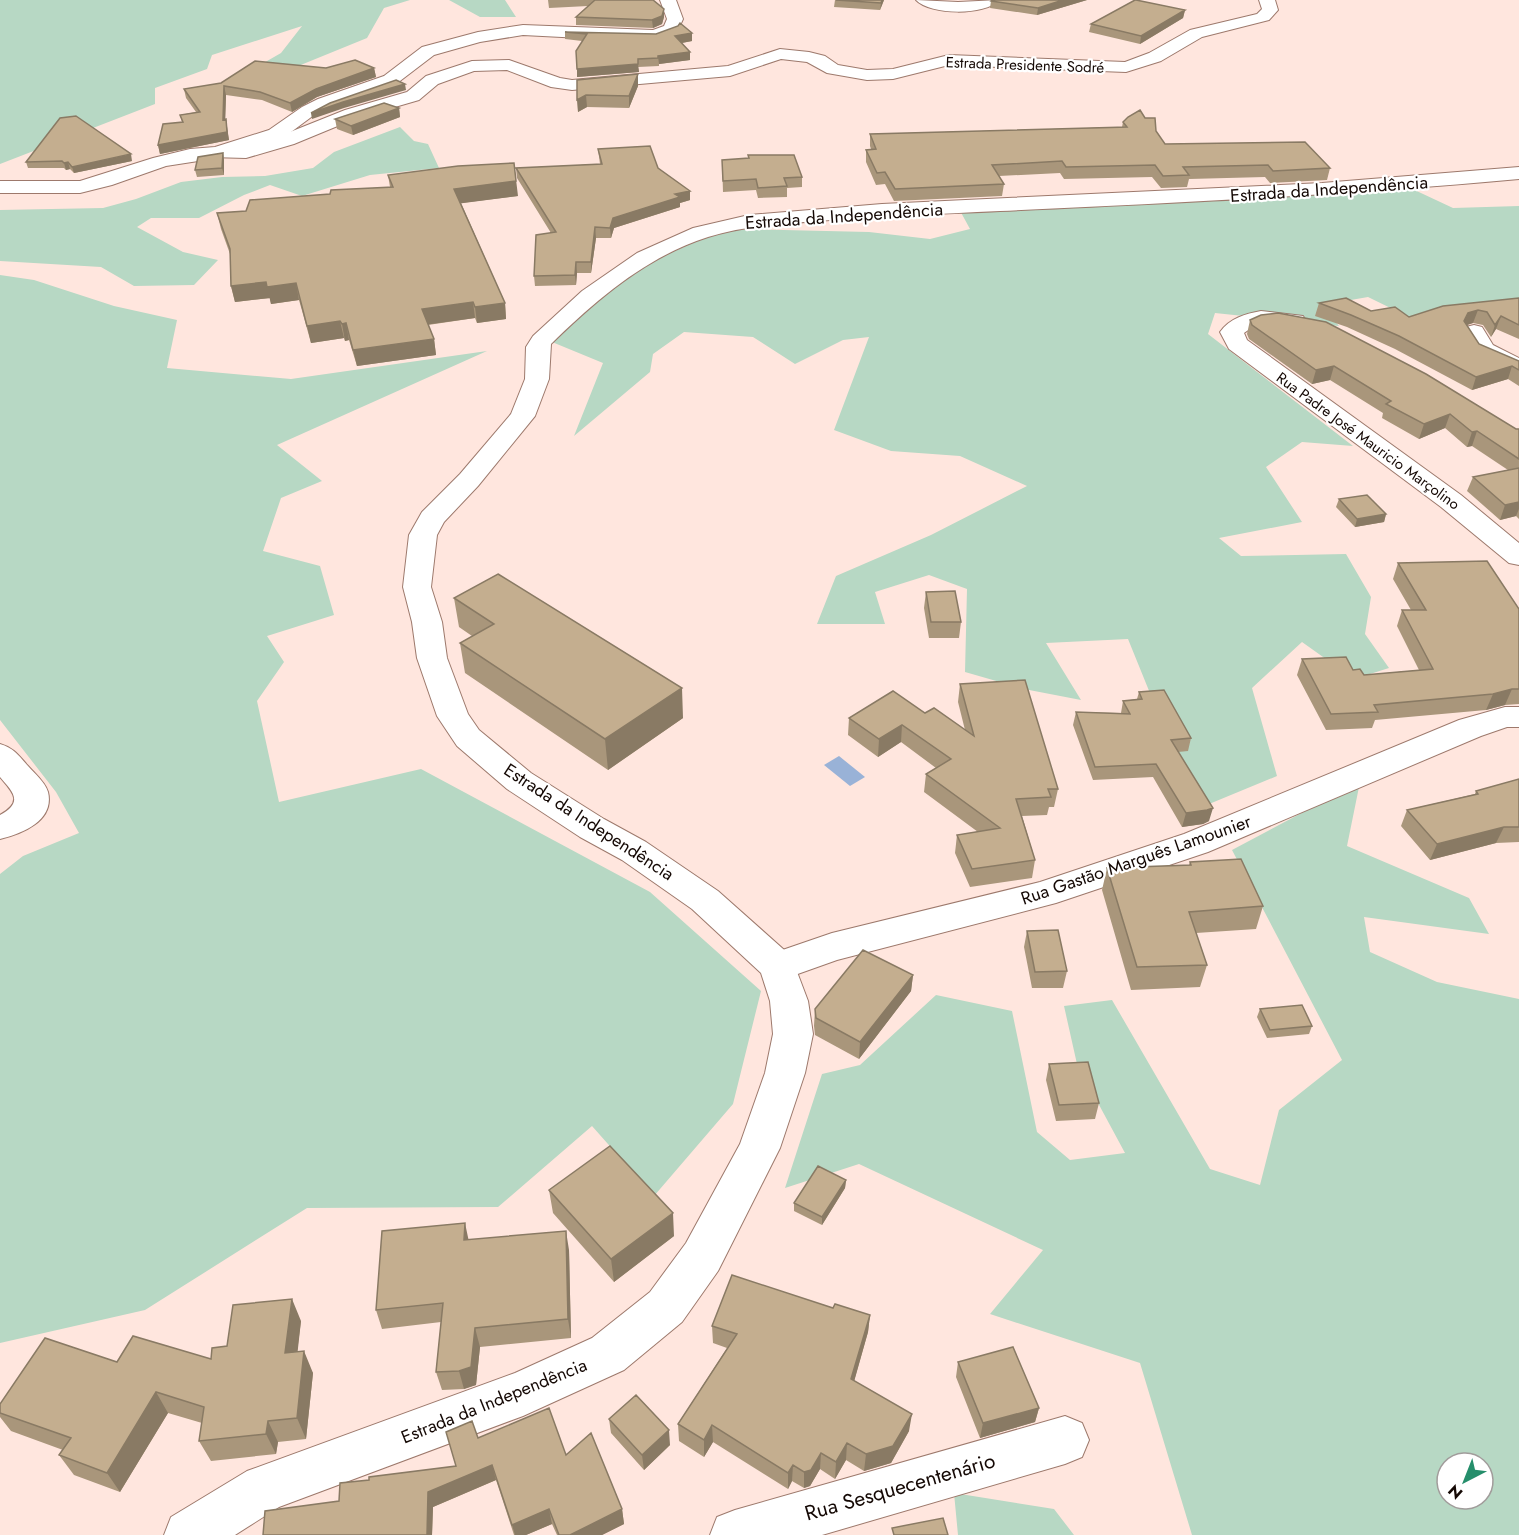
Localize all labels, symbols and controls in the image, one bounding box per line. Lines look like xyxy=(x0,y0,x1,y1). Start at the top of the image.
street label: Estrada Presidente Sodré xyxy=(945,51,1105,79)
street label: Estrada da Independência xyxy=(1229,169,1429,209)
street label: Estrada da Independência xyxy=(744,196,944,236)
street label: Rua Padre José Mauricio Marçolino xyxy=(1272,367,1464,515)
street label: Estrada da Independência xyxy=(499,757,679,887)
street label: Rua Gastão Marguês Lamounier xyxy=(1017,808,1255,912)
street label: Estrada da Independência xyxy=(397,1352,591,1450)
street label: Rua Sesquecentenário xyxy=(801,1445,999,1529)
north arrow xyxy=(1435,1451,1495,1511)
text: N xyxy=(1443,1479,1468,1505)

